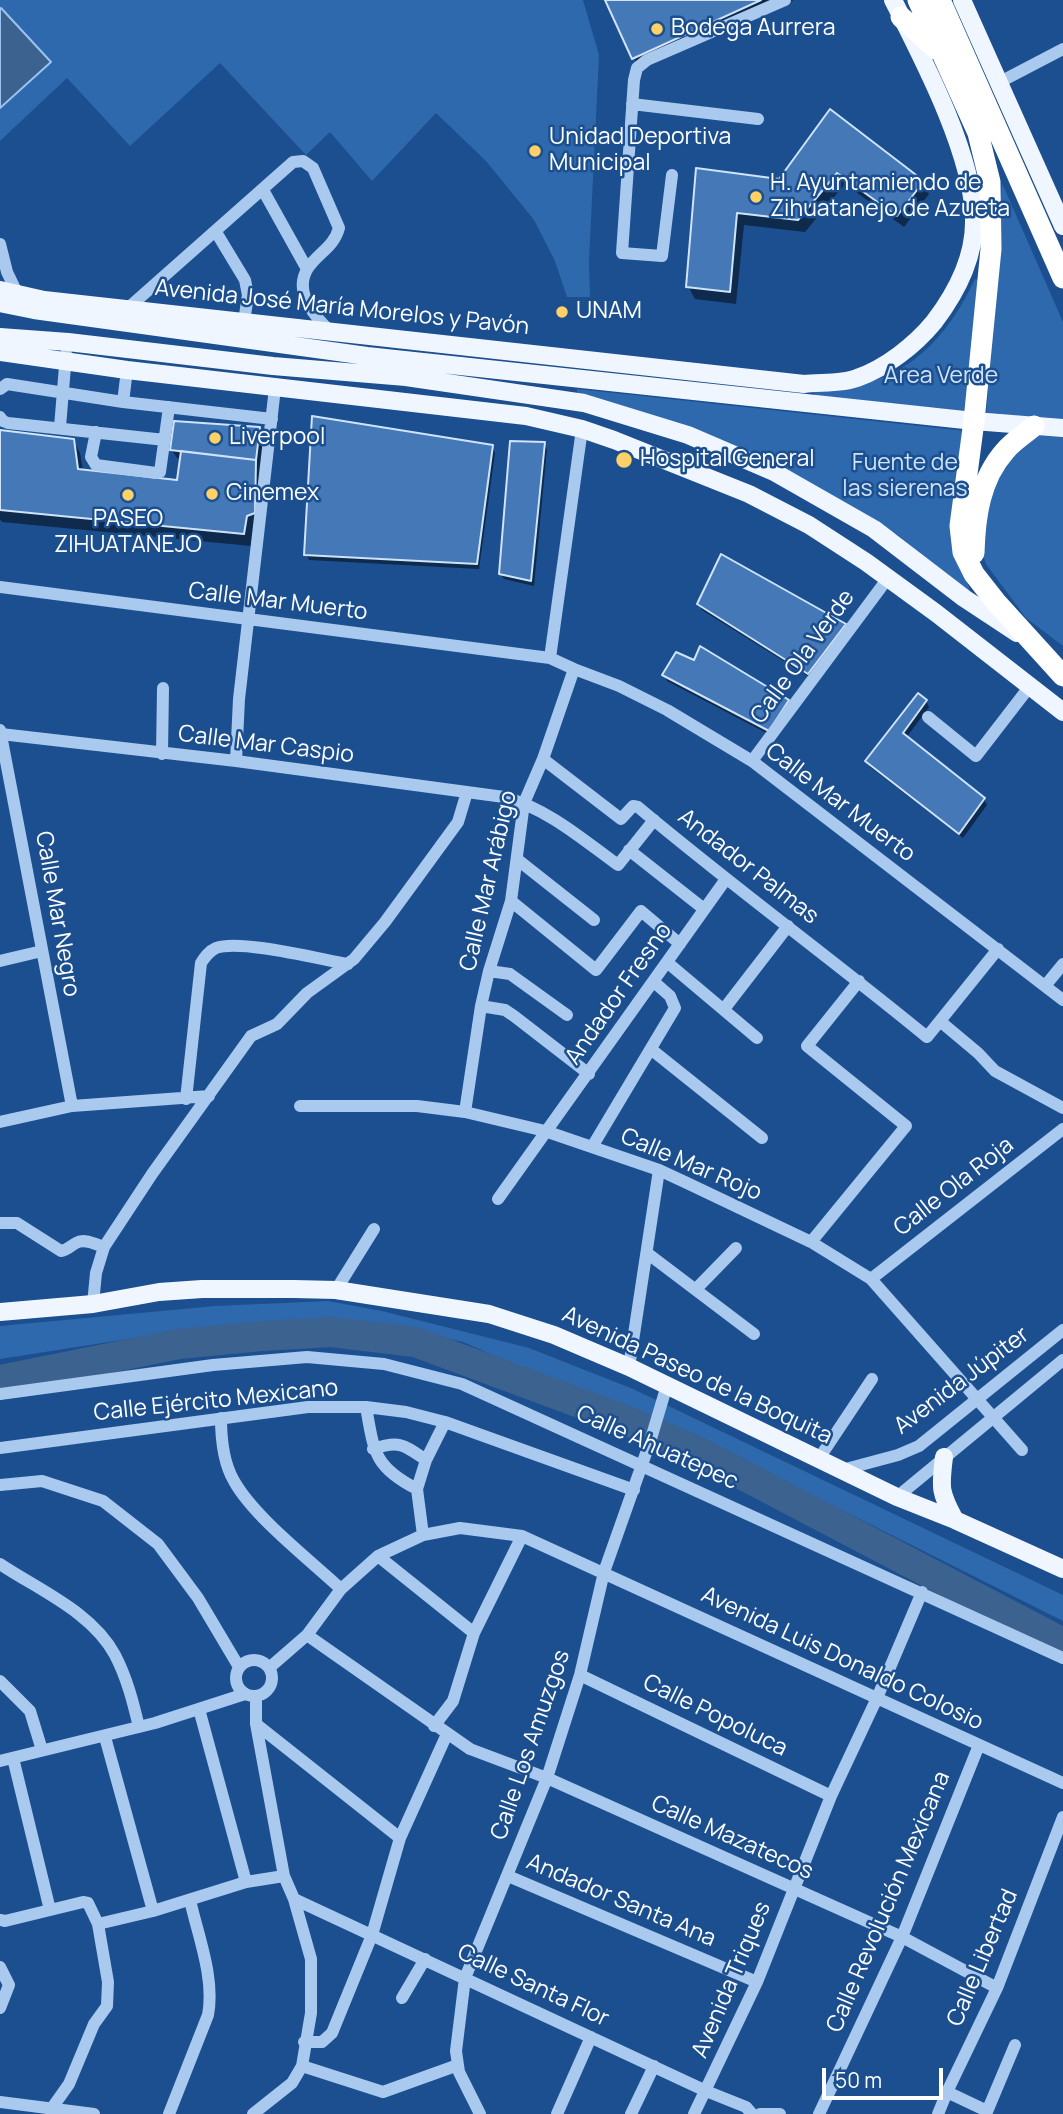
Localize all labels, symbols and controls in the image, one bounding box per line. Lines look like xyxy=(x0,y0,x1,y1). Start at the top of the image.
place label: Bodega Aurrera xyxy=(671,15,835,43)
marker: Bodega Aurrera xyxy=(649,21,665,37)
place label: Unidad Deportiva Municipal xyxy=(549,124,731,178)
marker: Unidad Deportiva Municipal xyxy=(527,143,543,159)
place label: H. Ayuntamiendo de Zihuatanejo de Azueta xyxy=(770,170,1010,224)
marker: H. Ayuntamiendo de Zihuatanejo de Azueta xyxy=(748,189,764,205)
street label: Avenida José María Morelos y Pavón xyxy=(153,275,531,341)
place label: UNAM xyxy=(576,298,642,326)
marker: UNAM xyxy=(554,304,570,320)
park label: Area Verde xyxy=(884,363,998,391)
place label: Liverpool xyxy=(229,424,325,452)
marker: Liverpool xyxy=(207,430,223,446)
place label: Hospital General xyxy=(640,446,815,474)
marker: Hospital General xyxy=(614,450,634,470)
park label: Fuente de las sierenas xyxy=(842,450,968,504)
place label: Cinemex xyxy=(226,480,319,508)
marker: Cinemex xyxy=(204,486,220,502)
marker: PASEO ZIHUATANEJO xyxy=(120,487,136,503)
place label: PASEO ZIHUATANEJO xyxy=(54,506,202,560)
street label: Calle Mar Muerto xyxy=(187,577,369,627)
street label: Calle Ola Verde xyxy=(745,585,861,729)
street label: Calle Mar Caspio xyxy=(177,721,355,769)
street label: Calle Mar Muerto xyxy=(760,738,920,868)
street label: Calle Mar Arábigo xyxy=(455,788,523,974)
street label: Andador Palmas xyxy=(672,804,824,930)
street label: Calle Mar Negro xyxy=(29,829,85,999)
street label: Andador Fresno xyxy=(560,918,678,1070)
street label: Calle Mar Rojo xyxy=(616,1123,766,1207)
street label: Calle Ola Roja xyxy=(889,1132,1019,1242)
street label: Avenida Paseo de la Boquita xyxy=(558,1301,836,1451)
street label: Avenida Júpiter xyxy=(889,1321,1035,1441)
street label: Calle Ejército Mexicano xyxy=(92,1374,340,1428)
street label: Calle Ahuatepec xyxy=(572,1400,742,1496)
street label: Avenida Luis Donaldo Colosio xyxy=(697,1581,987,1737)
street label: Calle Los Amuzgos xyxy=(486,1646,576,1844)
street label: Calle Popoluca xyxy=(638,1669,792,1763)
street label: Calle Revolución Mexicana xyxy=(821,1767,957,2037)
street label: Calle Mazatecos xyxy=(647,1790,817,1886)
street label: Andador Santa Ana xyxy=(522,1849,720,1953)
street label: Calle Libertad xyxy=(942,1885,1024,2031)
street label: Avenida Triques xyxy=(687,1898,777,2062)
street label: Calle Santa Flor xyxy=(453,1939,613,2033)
scale bar xyxy=(825,2054,946,2098)
text: 50 m xyxy=(835,2066,882,2094)

